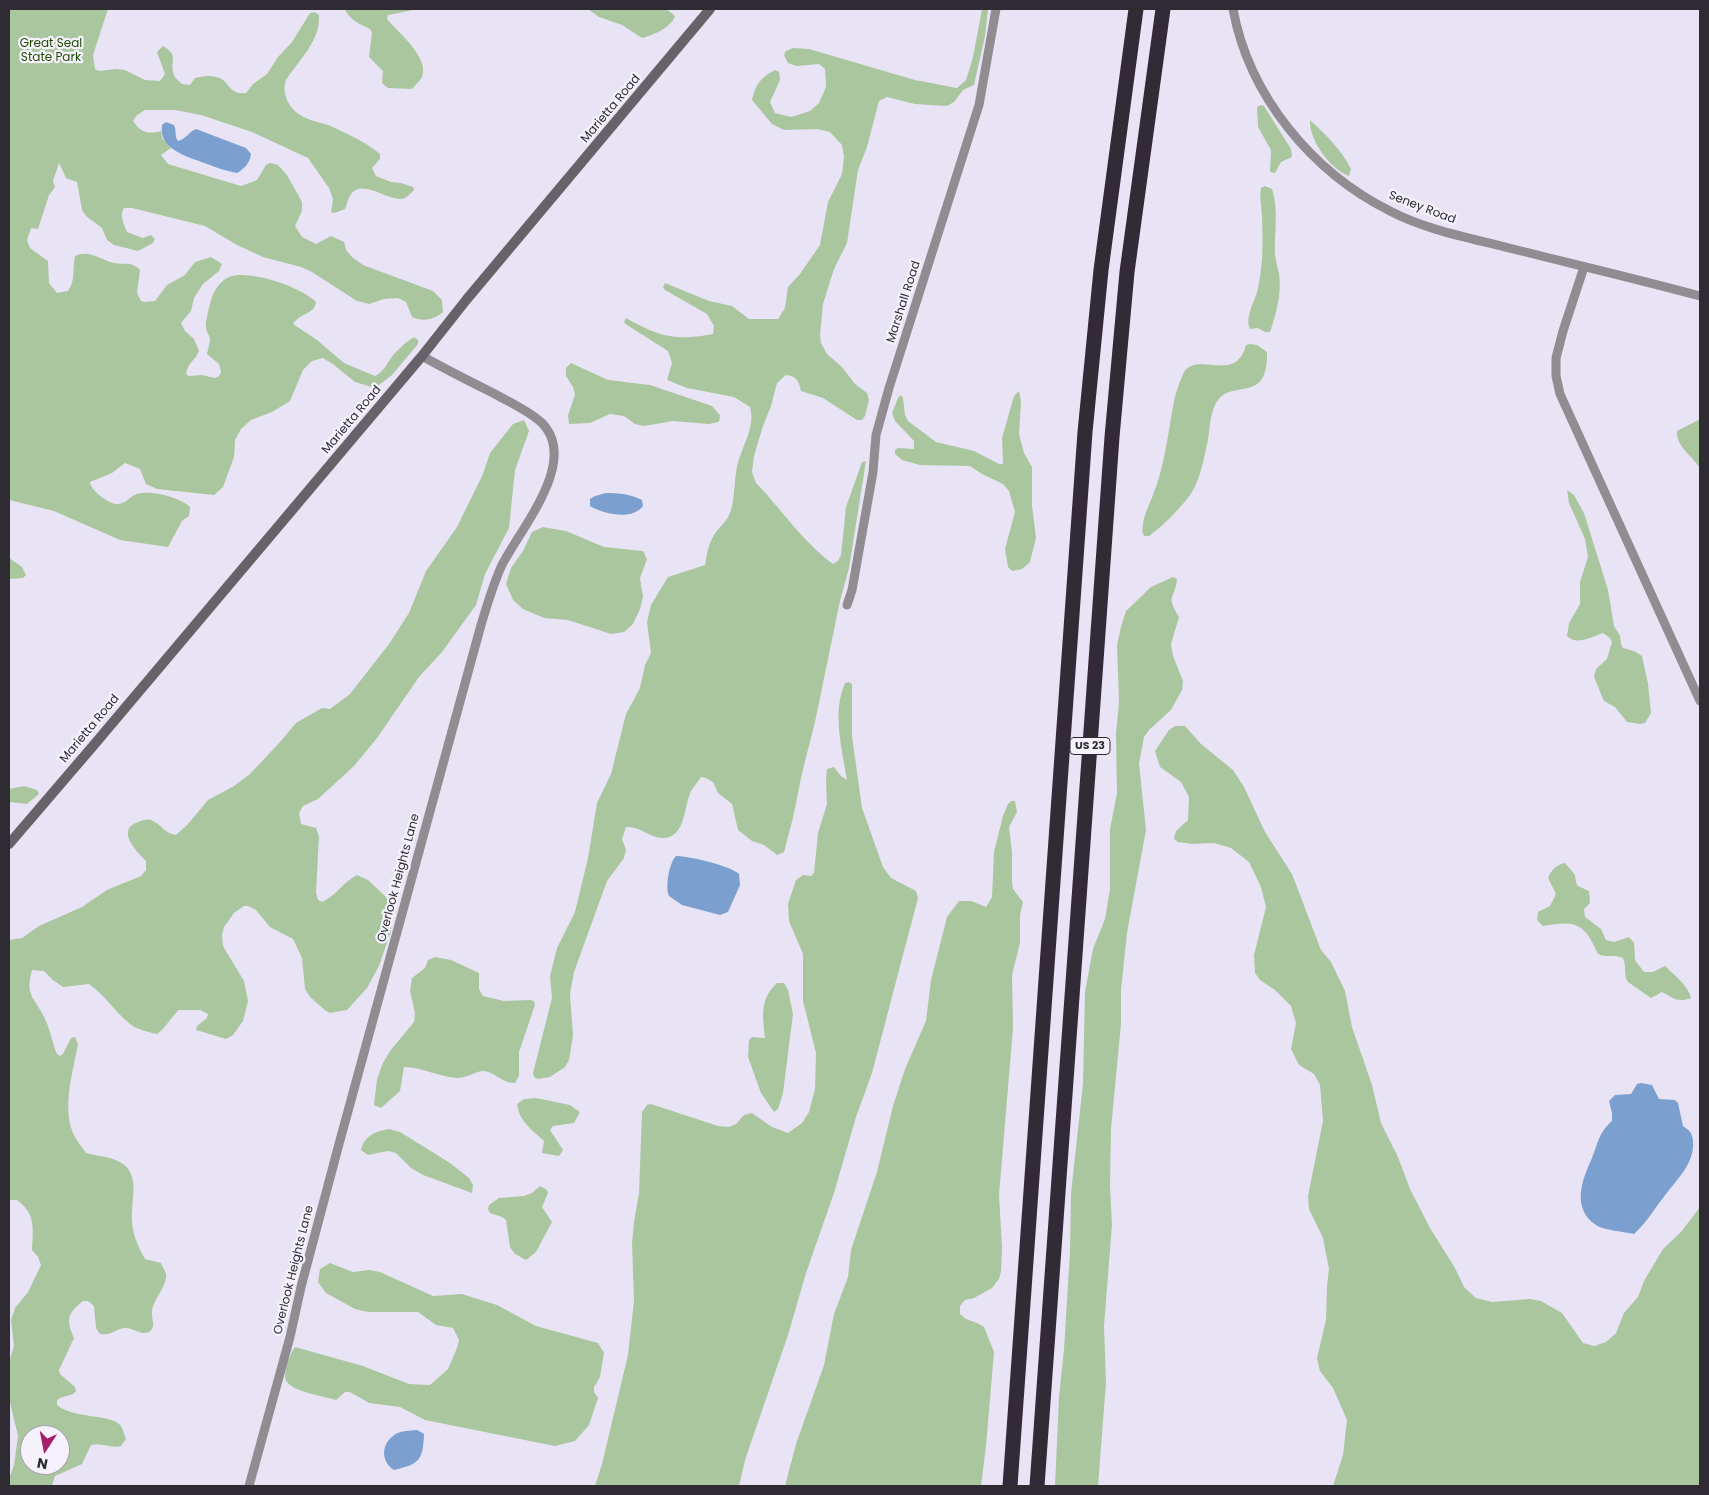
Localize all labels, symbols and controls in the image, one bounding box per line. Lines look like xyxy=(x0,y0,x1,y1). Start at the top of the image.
park label: Great Seal State Park xyxy=(20,37,82,65)
street label: Marietta Road xyxy=(578,72,644,146)
street label: Seney Road xyxy=(1386,189,1458,227)
street label: Marshall Road xyxy=(884,259,924,345)
street label: Marietta Road xyxy=(319,383,385,457)
street label: Marietta Road xyxy=(57,692,123,766)
road number: US 23 xyxy=(1070,738,1110,754)
street label: Overlook Heights Lane xyxy=(375,812,423,944)
street label: Overlook Heights Lane xyxy=(271,1204,317,1336)
north arrow xyxy=(20,1425,70,1475)
text: N xyxy=(35,1453,49,1475)

